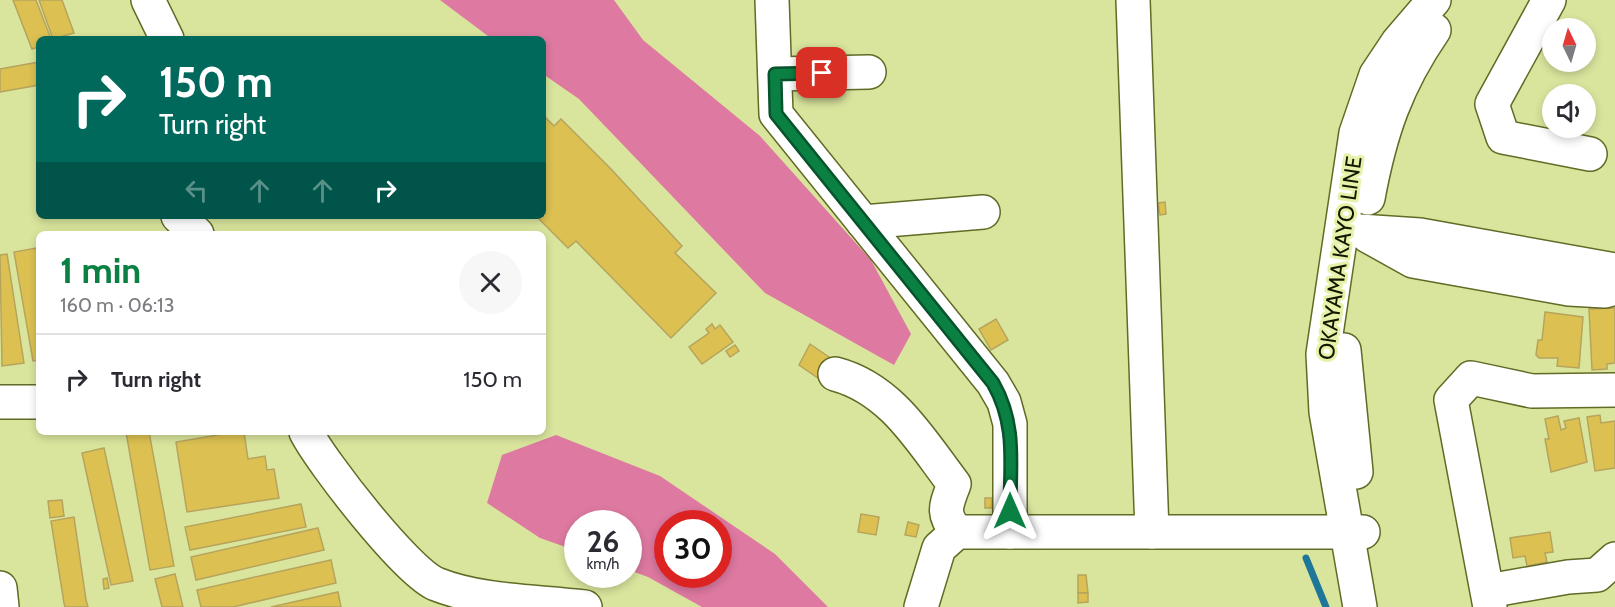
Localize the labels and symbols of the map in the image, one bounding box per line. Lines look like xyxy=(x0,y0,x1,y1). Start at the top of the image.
north arrow xyxy=(1542,18,1596,72)
pin xyxy=(796,47,847,98)
street label: OKAYAMA KAYO LINE xyxy=(1312,155,1368,361)
position arrow xyxy=(978,479,1042,543)
speed limit sign: 30 xyxy=(654,510,732,588)

